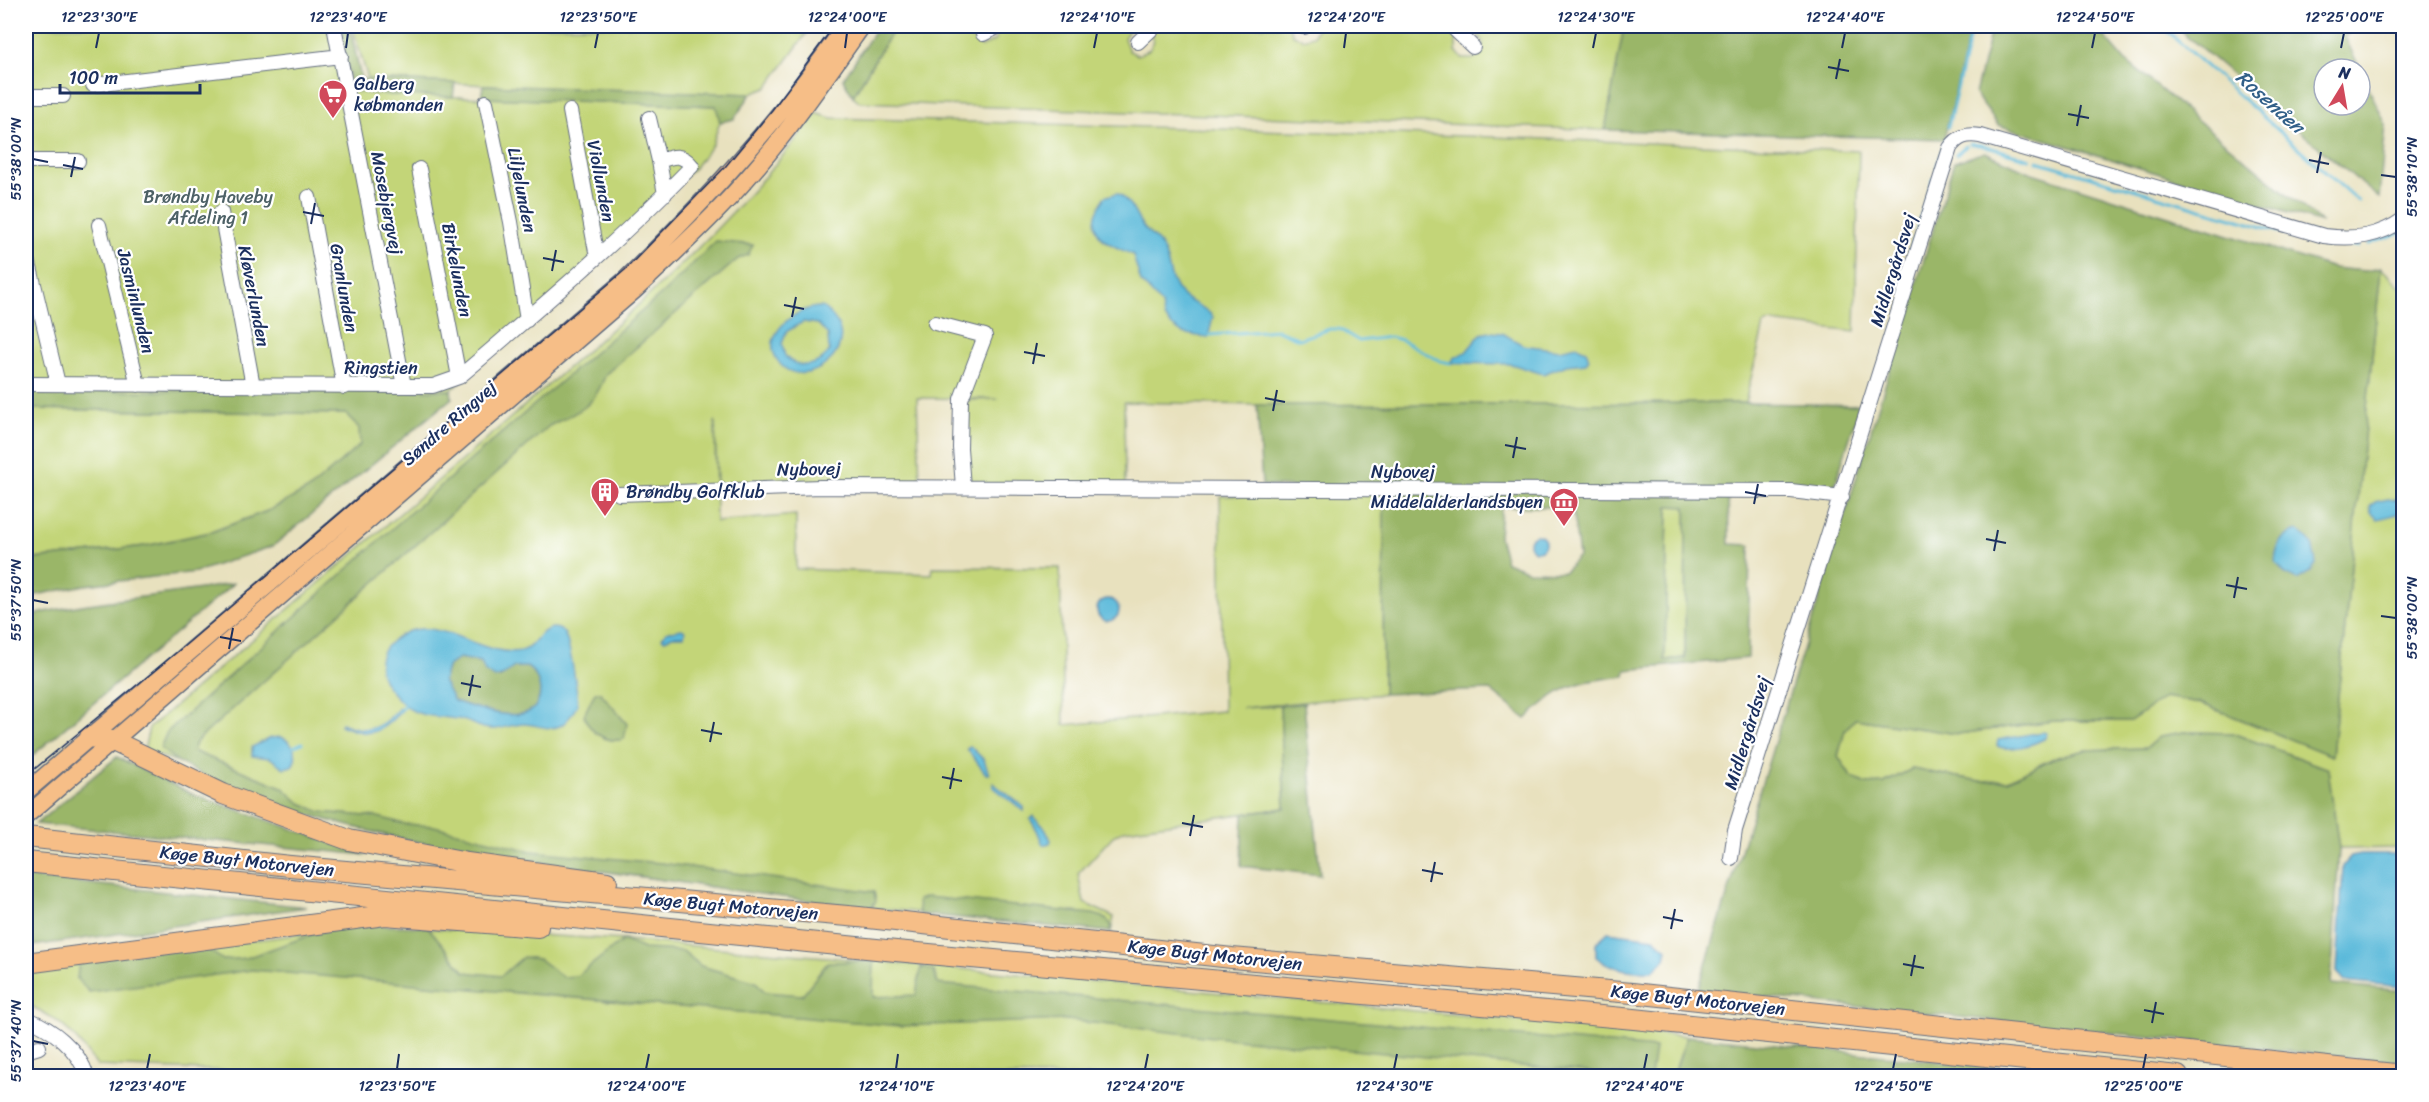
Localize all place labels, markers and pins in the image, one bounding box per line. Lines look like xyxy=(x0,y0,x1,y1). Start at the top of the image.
place label: Galberg købmanden xyxy=(354,68,444,121)
supermarket icon: Galberg købmanden xyxy=(317,78,349,120)
building icon: Brøndby Golfklub xyxy=(589,476,621,518)
place label: Brøndby Golfklub xyxy=(626,476,765,508)
place label: Middelalderlandsbyen xyxy=(1371,486,1543,518)
museum icon: Middelalderlandsbyen xyxy=(1548,486,1580,528)

